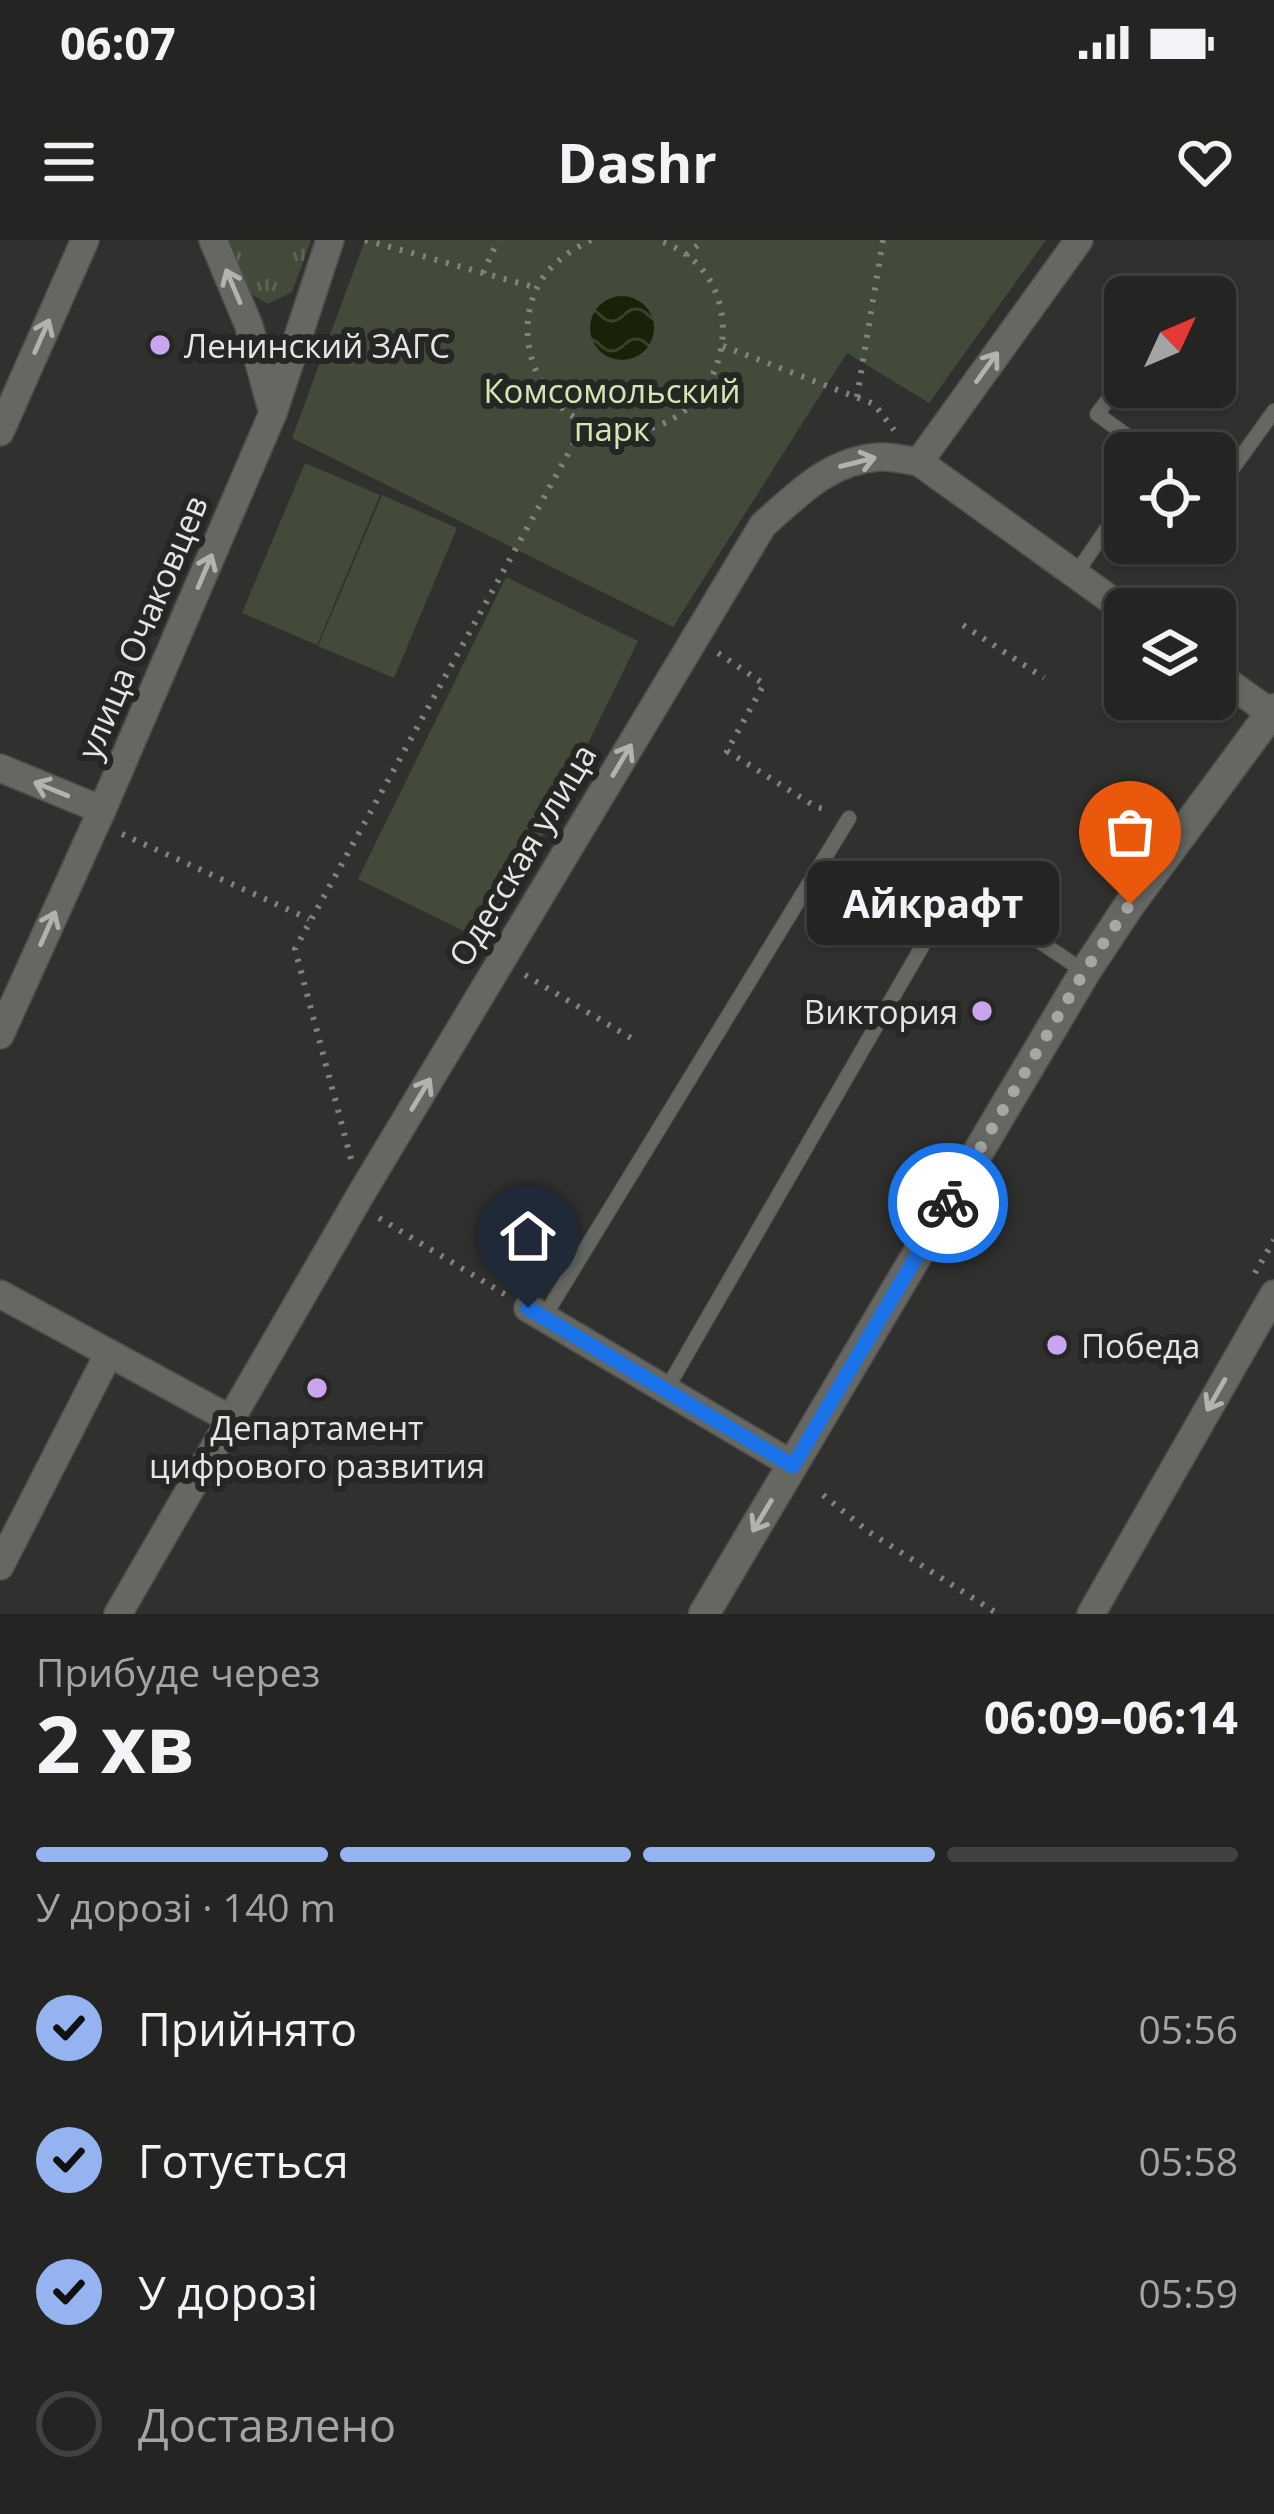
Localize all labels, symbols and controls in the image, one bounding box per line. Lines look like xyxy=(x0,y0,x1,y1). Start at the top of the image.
text: 06:07 xyxy=(60,12,176,73)
text: Dashr xyxy=(557,125,717,199)
icon: menu xyxy=(36,129,102,195)
icon: heart xyxy=(1172,129,1238,195)
one-way arrow xyxy=(220,269,242,305)
north arrow xyxy=(1104,276,1236,408)
map controls xyxy=(1104,276,1236,720)
one-way arrow xyxy=(33,319,55,355)
place label: Ленинский ЗАГС xyxy=(184,323,450,368)
marker: Ленинский ЗАГС xyxy=(147,332,173,358)
one-way arrow xyxy=(974,351,1000,384)
park label: Комсомольский парк xyxy=(483,368,741,451)
button: locate xyxy=(1104,432,1236,564)
one-way arrow xyxy=(838,450,876,472)
street label: улица Очаковцев xyxy=(66,488,218,766)
one-way arrow xyxy=(196,553,217,590)
button: layers xyxy=(1104,588,1236,720)
street label: Одесская улица xyxy=(438,735,606,975)
one-way arrow xyxy=(610,744,634,778)
one-way arrow xyxy=(33,777,70,798)
pin xyxy=(1079,781,1181,904)
icon: bag xyxy=(1097,799,1163,865)
callout: Айкрафт xyxy=(806,862,1058,946)
text: Айкрафт xyxy=(843,876,1023,929)
one-way arrow xyxy=(38,911,60,947)
place label: Виктория xyxy=(804,989,958,1034)
marker: Виктория xyxy=(969,998,995,1024)
one-way arrow xyxy=(409,1078,433,1112)
courier xyxy=(888,1143,1008,1263)
icon: bike xyxy=(915,1170,981,1236)
pin xyxy=(477,1185,579,1308)
icon: home xyxy=(495,1203,561,1269)
place label: Победа xyxy=(1081,1323,1200,1368)
marker: Победа xyxy=(1044,1332,1070,1358)
marker: Департамент цифрового развития xyxy=(304,1375,330,1401)
one-way arrow xyxy=(1203,1377,1227,1412)
place label: Департамент цифрового развития xyxy=(149,1405,485,1488)
one-way arrow xyxy=(750,1498,774,1533)
text: Прибуде через xyxy=(36,1645,320,1698)
text: 06:09–06:14 xyxy=(984,1686,1238,1747)
text: 2 хв xyxy=(36,1690,195,1796)
text: У дорозі · 140 m xyxy=(36,1880,336,1933)
icon: check xyxy=(36,1995,102,2061)
text: Прийнято xyxy=(138,1998,357,2059)
text: 05:56 xyxy=(1139,2002,1238,2055)
icon: check xyxy=(36,2127,102,2193)
text: Готується xyxy=(138,2130,349,2191)
text: 05:58 xyxy=(1139,2134,1238,2187)
icon: check xyxy=(36,2259,102,2325)
text: У дорозі xyxy=(138,2262,318,2323)
text: 05:59 xyxy=(1139,2266,1238,2319)
text: Доставлено xyxy=(138,2394,396,2455)

